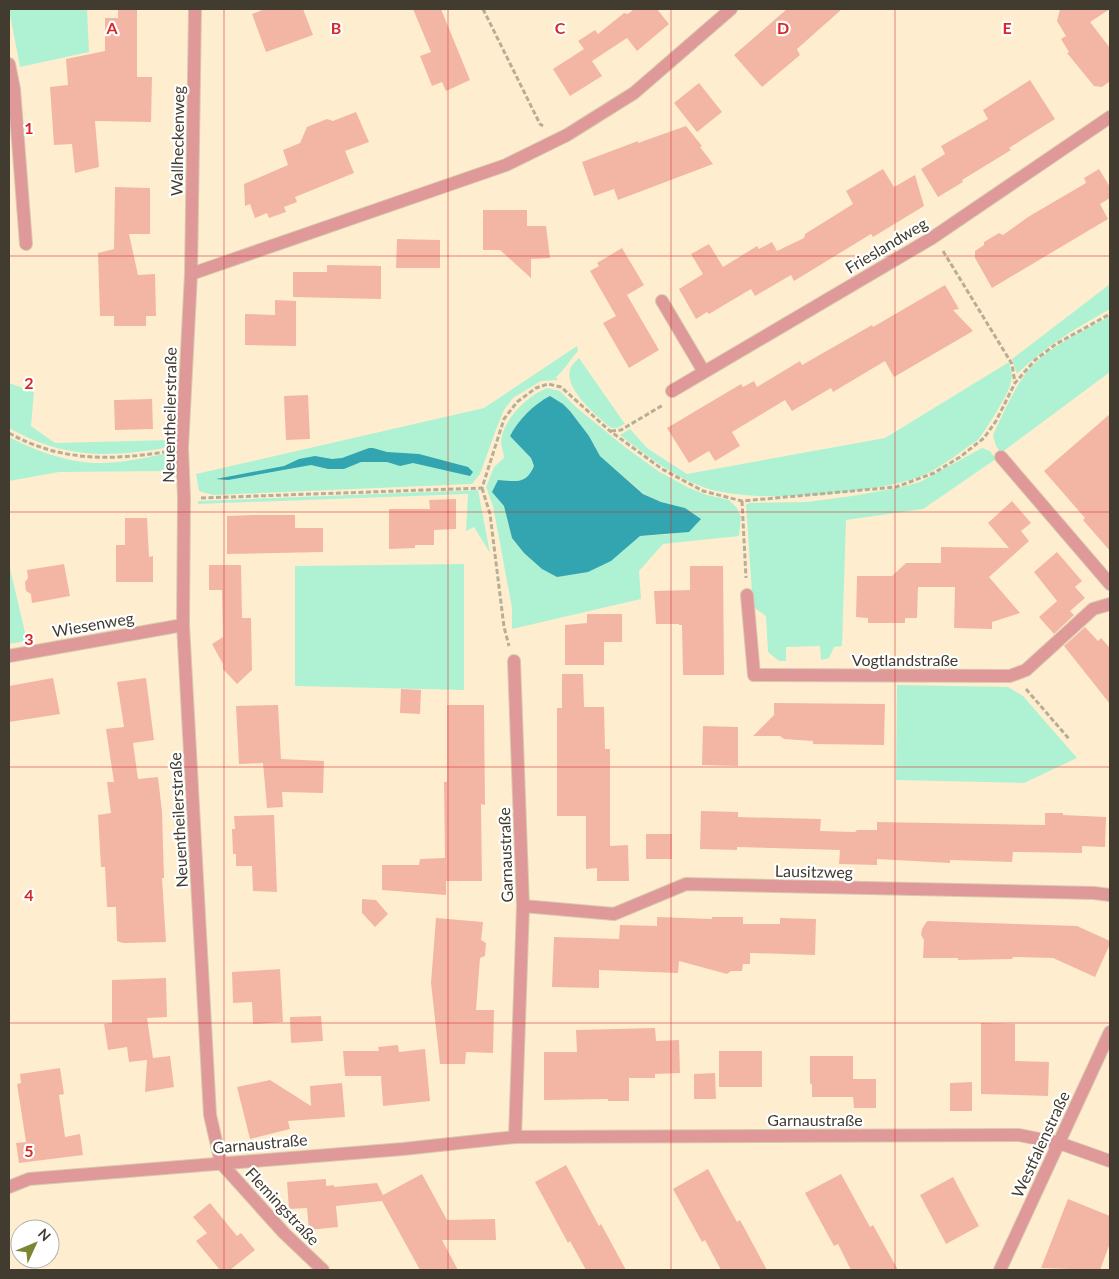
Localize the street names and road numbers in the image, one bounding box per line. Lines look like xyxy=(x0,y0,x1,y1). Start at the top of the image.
street label: Wallheckenweg xyxy=(167,86,187,196)
street label: Frieslandweg xyxy=(842,213,930,277)
street label: Neuentheilerstraße xyxy=(158,347,180,483)
street label: Wiesenweg xyxy=(51,607,135,641)
street label: Vogtlandstraße xyxy=(852,650,958,669)
street label: Neuentheilerstraße xyxy=(165,752,191,888)
street label: Garnaustraße xyxy=(494,807,516,903)
street label: Lausitzweg xyxy=(775,861,853,881)
street label: Westfalenstraße xyxy=(1007,1088,1073,1200)
street label: Garnaustraße xyxy=(767,1110,863,1129)
street label: Garnaustraße xyxy=(212,1129,308,1157)
street label: Flemingstraße xyxy=(242,1163,324,1249)

